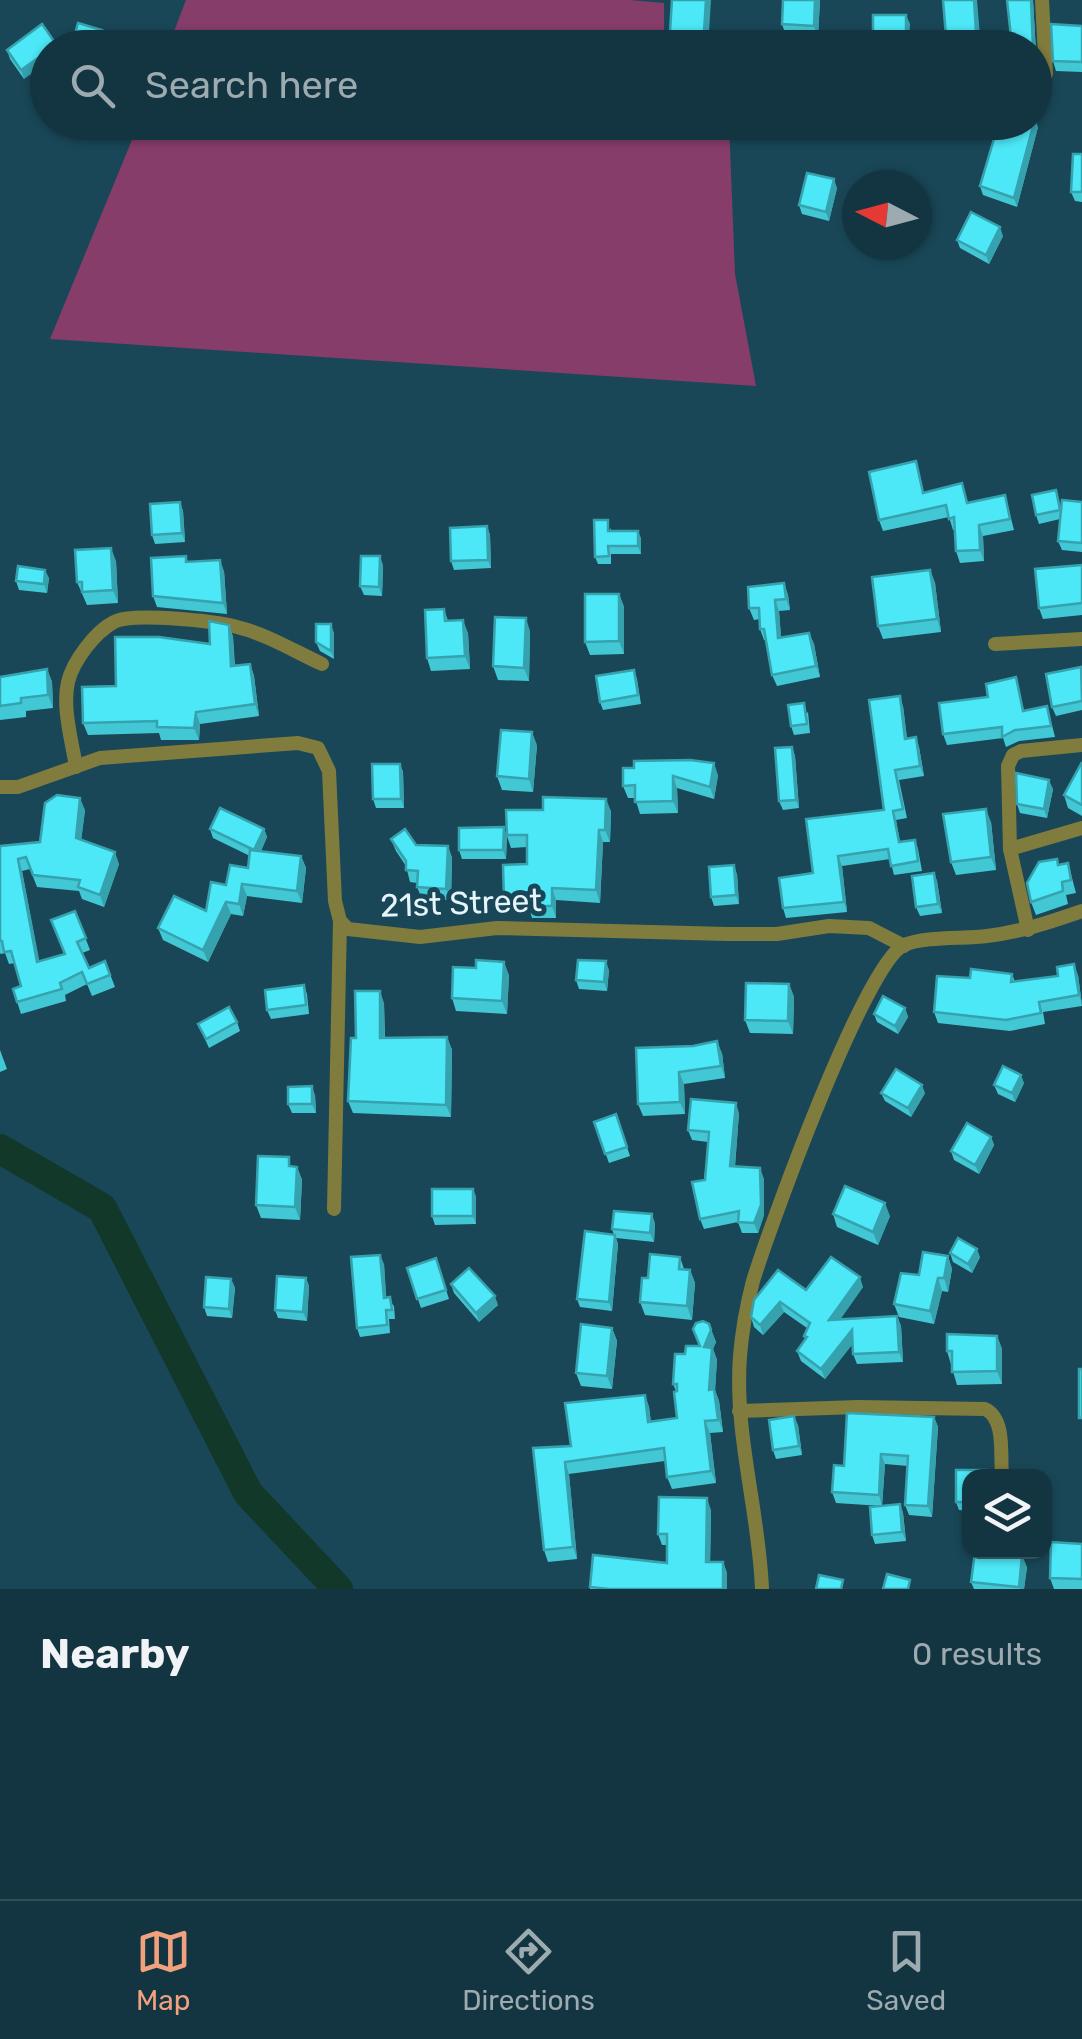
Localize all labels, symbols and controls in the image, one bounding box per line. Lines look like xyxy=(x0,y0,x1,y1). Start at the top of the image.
search box xyxy=(30,30,1052,140)
icon: search xyxy=(65,58,120,113)
text: Search here xyxy=(145,62,358,108)
north arrow xyxy=(842,170,932,260)
street label: 21st Street xyxy=(380,881,542,925)
map controls xyxy=(962,1469,1052,1559)
button: layers xyxy=(962,1469,1052,1559)
text: Nearby xyxy=(40,1629,190,1679)
text: 0 results xyxy=(912,1635,1042,1673)
tab: Map xyxy=(136,1924,191,2017)
tab: Directions xyxy=(462,1924,595,2017)
tab: Saved xyxy=(866,1924,946,2017)

